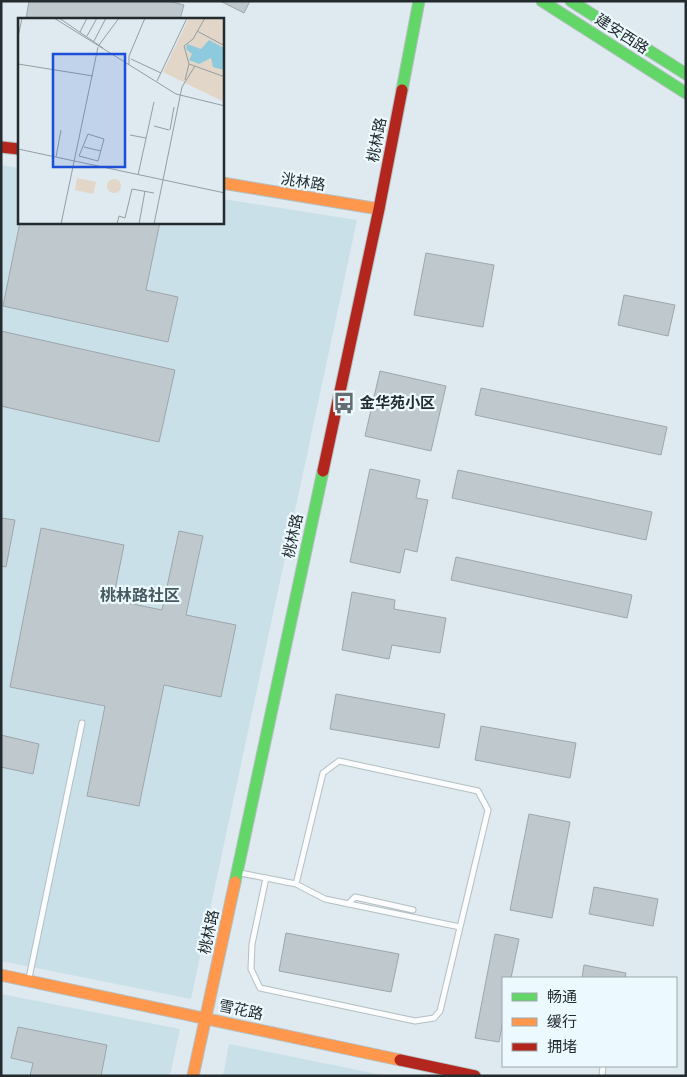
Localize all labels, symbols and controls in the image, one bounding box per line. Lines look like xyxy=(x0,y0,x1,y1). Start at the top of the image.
street label: 建安西路 xyxy=(591,8,653,60)
inset map xyxy=(18,18,224,224)
street label: 桃林路 xyxy=(362,116,392,164)
street label: 洮林路 xyxy=(279,168,327,196)
bus stop icon: 金华苑小区 xyxy=(331,390,357,416)
place label: 金华苑小区 xyxy=(360,392,435,414)
street label: 桃林路 xyxy=(278,512,308,560)
district label: 桃林路社区 xyxy=(100,584,180,607)
street label: 桃林路 xyxy=(194,908,224,956)
legend xyxy=(502,977,677,1067)
text: 畅通 xyxy=(547,986,577,1008)
street label: 雪花路 xyxy=(217,995,265,1025)
text: 缓行 xyxy=(547,1011,577,1033)
text: 拥堵 xyxy=(547,1036,577,1058)

